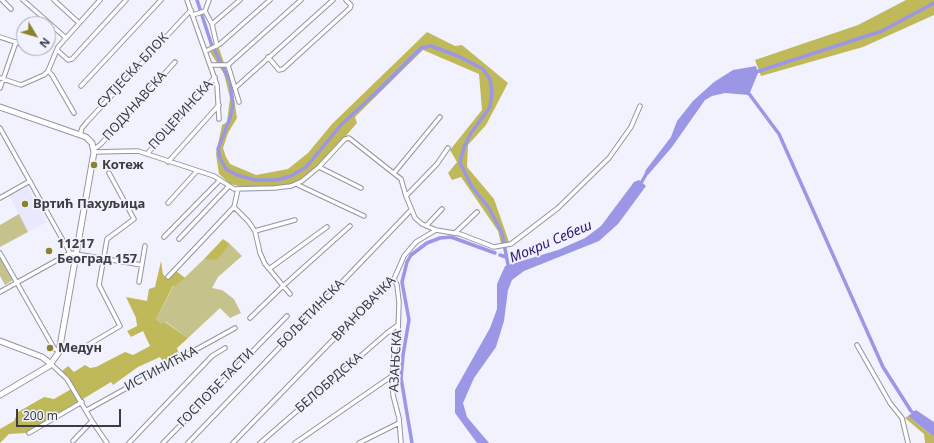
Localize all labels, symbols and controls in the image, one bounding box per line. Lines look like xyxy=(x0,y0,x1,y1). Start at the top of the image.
north arrow xyxy=(16,16,56,56)
street label: СУТЈЕСКА БЛОК xyxy=(94,30,172,112)
text: N xyxy=(36,35,54,51)
street label: ПОДУНАВСКА xyxy=(100,68,170,144)
street label: ПОЦЕРИНСКА xyxy=(146,77,216,153)
place label: Котеж xyxy=(102,157,144,173)
marker: Котеж xyxy=(89,160,99,170)
place label: Вртић Пахуљица xyxy=(33,196,145,212)
marker: Вртић Пахуљица xyxy=(20,199,30,209)
water label: Мокри Себеш xyxy=(507,217,595,267)
place label: 11217 Београд 157 xyxy=(57,236,137,267)
marker: 11217 Београд 157 xyxy=(44,246,54,256)
street label: ВРАНОВАЧКА xyxy=(329,273,399,345)
street label: БОЉЕТИНСКА xyxy=(274,276,348,352)
street label: АЗАЊСКА xyxy=(387,330,405,392)
place label: Медун xyxy=(58,340,102,356)
marker: Медун xyxy=(45,343,55,353)
street label: ИСТИНИЋКА xyxy=(122,343,200,395)
street label: ГОСПОЂЕ ТАСТИ xyxy=(174,345,258,431)
street label: БЕЛОБРДСКА xyxy=(292,350,366,416)
scale bar xyxy=(18,401,123,427)
text: 200 m xyxy=(23,407,58,424)

